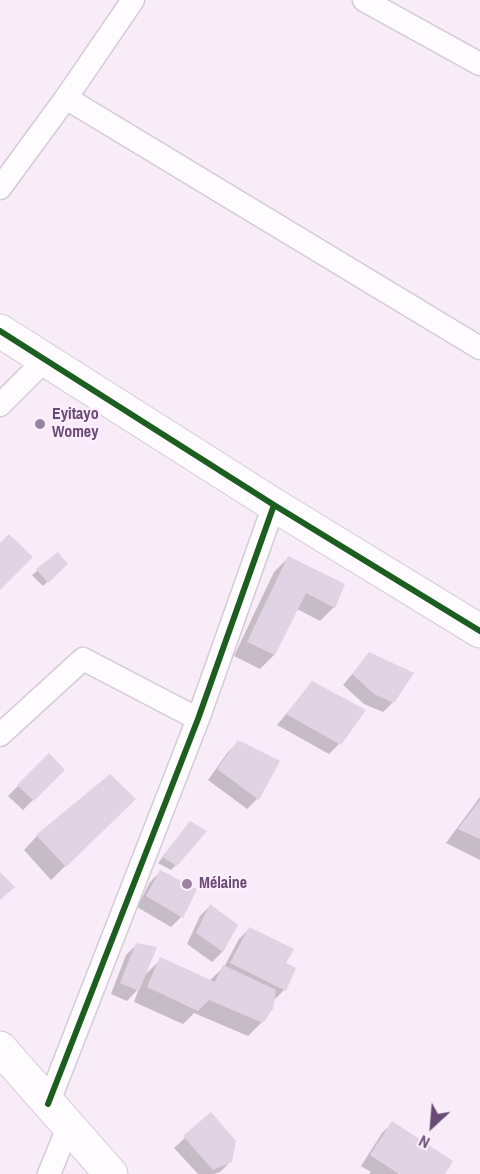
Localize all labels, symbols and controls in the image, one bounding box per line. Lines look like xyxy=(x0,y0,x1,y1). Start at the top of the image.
place label: Eyitayo Womey xyxy=(52,405,99,443)
marker: Eyitayo Womey xyxy=(33,417,47,431)
place label: Mélaine xyxy=(199,874,247,894)
marker: Mélaine xyxy=(180,877,194,891)
north arrow xyxy=(402,1096,462,1156)
text: N xyxy=(415,1130,433,1154)

